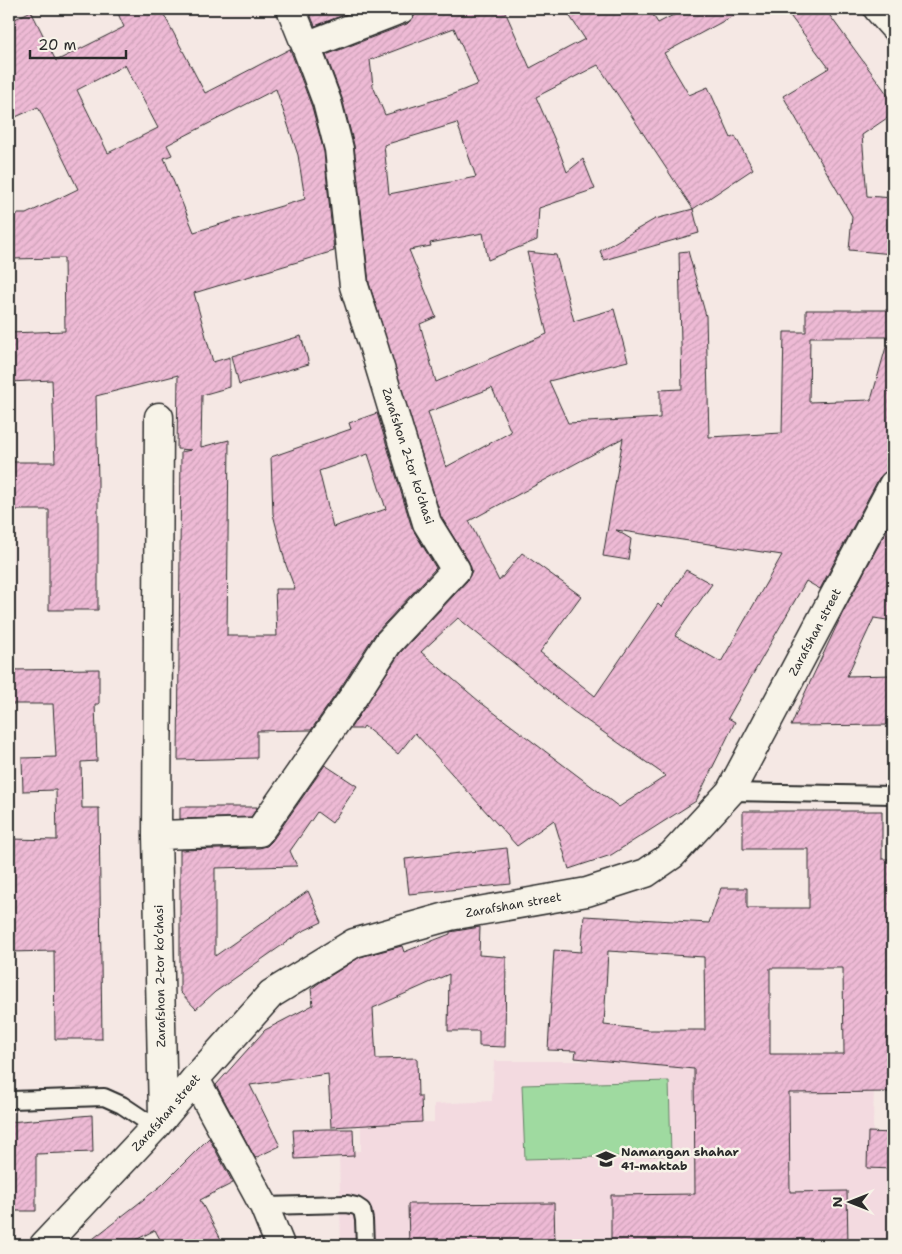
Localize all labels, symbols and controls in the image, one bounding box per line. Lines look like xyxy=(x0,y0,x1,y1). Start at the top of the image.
scale bar xyxy=(30,28,126,60)
text: 20 m xyxy=(38,35,77,55)
street label: Zarafshon 2-tor koʼchasi xyxy=(378,386,438,526)
street label: Zarafshan street xyxy=(785,586,845,679)
street label: Zarafshan street xyxy=(464,889,563,921)
street label: Zarafshon 2-tor koʼchasi xyxy=(151,905,169,1047)
street label: Zarafshan street xyxy=(128,1071,204,1155)
place label: Namangan shahar 41-maktab xyxy=(621,1144,739,1174)
school or university icon: Namangan shahar 41-maktab xyxy=(595,1148,617,1170)
north arrow xyxy=(824,1176,874,1226)
text: N xyxy=(828,1196,846,1208)

